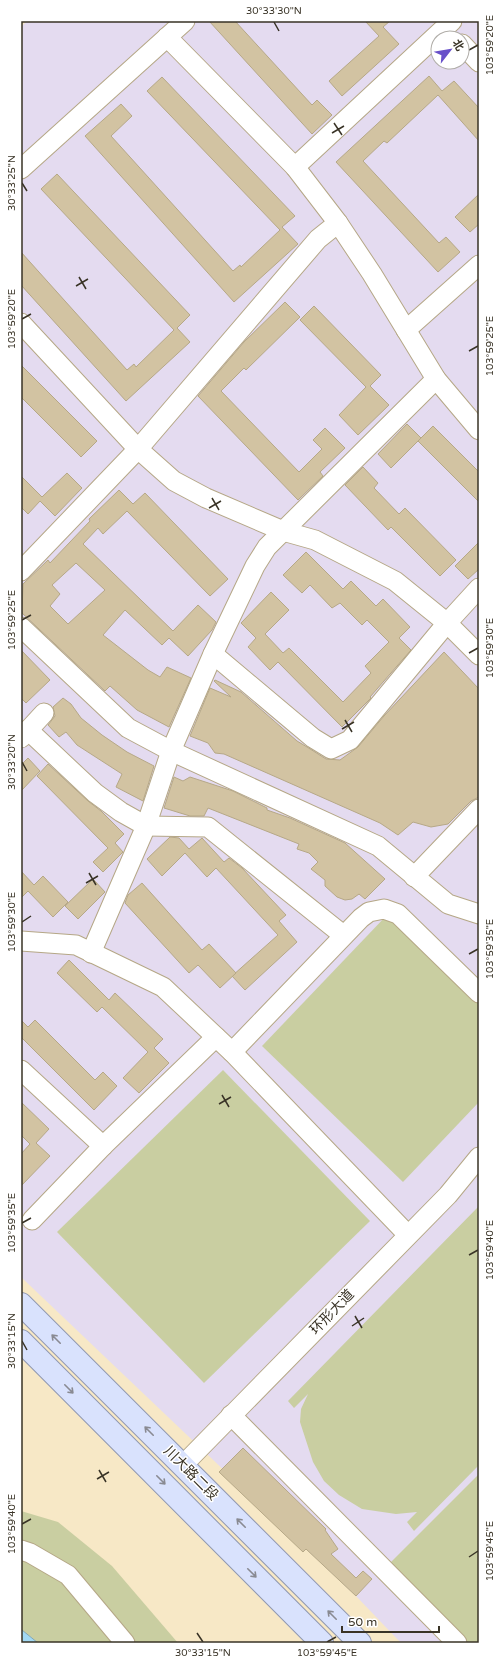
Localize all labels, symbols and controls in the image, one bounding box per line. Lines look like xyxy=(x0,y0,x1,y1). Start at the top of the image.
text: 30°33'30"N xyxy=(246,5,302,17)
text: 103°59'20"E xyxy=(484,15,496,75)
north arrow xyxy=(430,30,470,70)
text: 北 xyxy=(450,37,467,53)
text: 30°33'25"N xyxy=(6,155,18,211)
text: 103°59'20"E xyxy=(6,289,18,349)
text: 103°59'25"E xyxy=(484,316,496,376)
text: 103°59'25"E xyxy=(6,590,18,650)
text: 103°59'30"E xyxy=(484,618,496,678)
text: 30°33'20"N xyxy=(6,734,18,790)
text: 103°59'30"E xyxy=(6,892,18,952)
text: 103°59'35"E xyxy=(484,919,496,979)
text: 103°59'35"E xyxy=(6,1193,18,1253)
text: 103°59'40"E xyxy=(484,1220,496,1280)
street label: 环形大道 xyxy=(306,1286,358,1338)
text: 30°33'15"N xyxy=(6,1313,18,1369)
one-way arrow xyxy=(52,1335,62,1345)
one-way arrow xyxy=(64,1384,74,1394)
one-way arrow xyxy=(144,1426,154,1436)
street label: 川大路二段 xyxy=(160,1442,222,1504)
one-way arrow xyxy=(156,1475,166,1485)
text: 103°59'40"E xyxy=(6,1494,18,1554)
one-way arrow xyxy=(236,1518,246,1528)
text: 103°59'45"E xyxy=(484,1521,496,1581)
one-way arrow xyxy=(247,1568,257,1578)
scale bar xyxy=(342,1608,439,1634)
one-way arrow xyxy=(327,1610,337,1620)
text: 50 m xyxy=(348,1615,377,1629)
text: 30°33'15"N xyxy=(175,1647,231,1659)
text: 103°59'45"E xyxy=(297,1647,357,1659)

